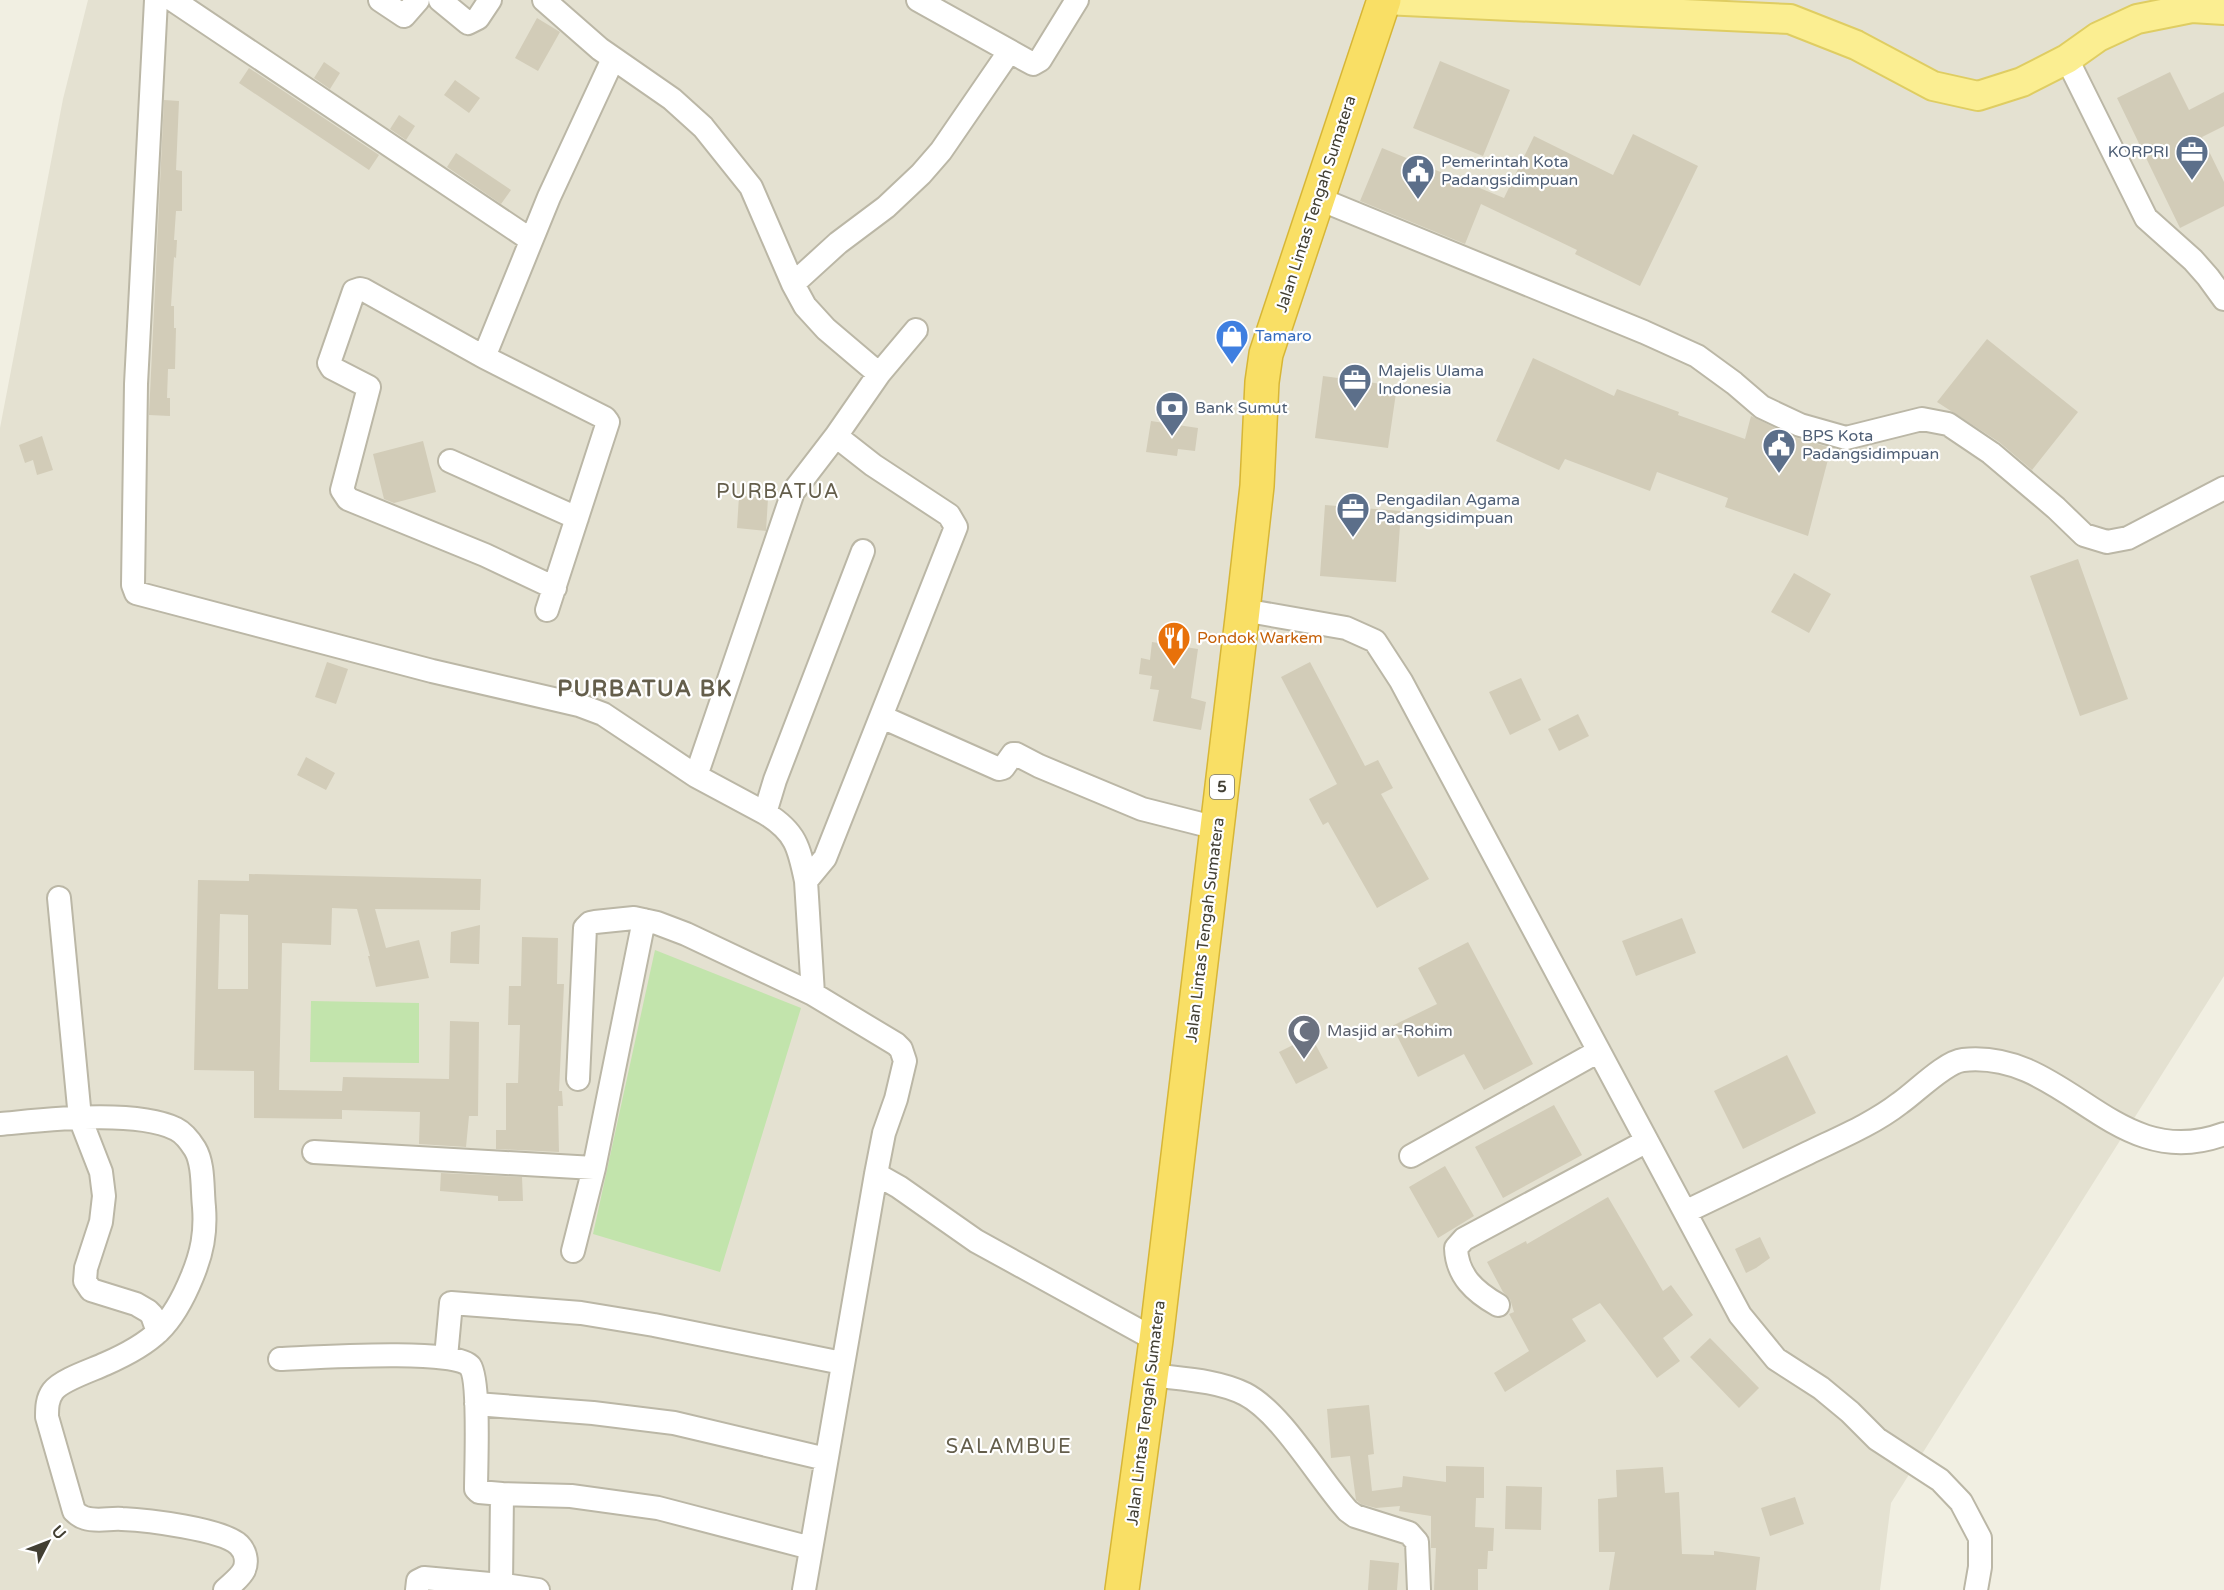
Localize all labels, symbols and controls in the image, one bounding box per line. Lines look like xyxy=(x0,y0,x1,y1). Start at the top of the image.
street label: Jalan Lintas Tengah Sumatera xyxy=(1271,93,1361,315)
office icon: KORPRI xyxy=(2174,134,2210,181)
place label: KORPRI xyxy=(2108,142,2169,162)
place label: Pemerintah Kota Padangsidimpuan xyxy=(1441,152,1578,190)
public building icon: Pemerintah Kota Padangsidimpuan xyxy=(1400,153,1436,200)
shop icon: Tamaro xyxy=(1214,318,1250,365)
place label: Tamaro xyxy=(1255,326,1312,346)
place label: Majelis Ulama Indonesia xyxy=(1378,361,1484,399)
office icon: Majelis Ulama Indonesia xyxy=(1337,362,1373,409)
bank icon: Bank Sumut xyxy=(1154,390,1190,437)
place label: Bank Sumut xyxy=(1195,398,1288,418)
place label: BPS Kota Padangsidimpuan xyxy=(1802,426,1939,464)
public building icon: BPS Kota Padangsidimpuan xyxy=(1761,427,1797,474)
district label: PURBATUA xyxy=(716,480,840,504)
place label: Pengadilan Agama Padangsidimpuan xyxy=(1376,490,1520,528)
office icon: Pengadilan Agama Padangsidimpuan xyxy=(1335,491,1371,538)
restaurant icon: Pondok Warkem xyxy=(1156,620,1192,667)
place label: Pondok Warkem xyxy=(1197,628,1323,648)
district label: PURBATUA BK xyxy=(557,676,733,702)
road number: 5 xyxy=(1210,775,1234,799)
street label: Jalan Lintas Tengah Sumatera xyxy=(1181,816,1229,1044)
mosque icon: Masjid ar-Rohim xyxy=(1286,1013,1322,1060)
place label: Masjid ar-Rohim xyxy=(1327,1021,1453,1041)
street label: Jalan Lintas Tengah Sumatera xyxy=(1122,1299,1170,1527)
district label: SALAMBUE xyxy=(946,1435,1072,1459)
north arrow xyxy=(18,1512,78,1572)
text: U xyxy=(47,1521,70,1544)

